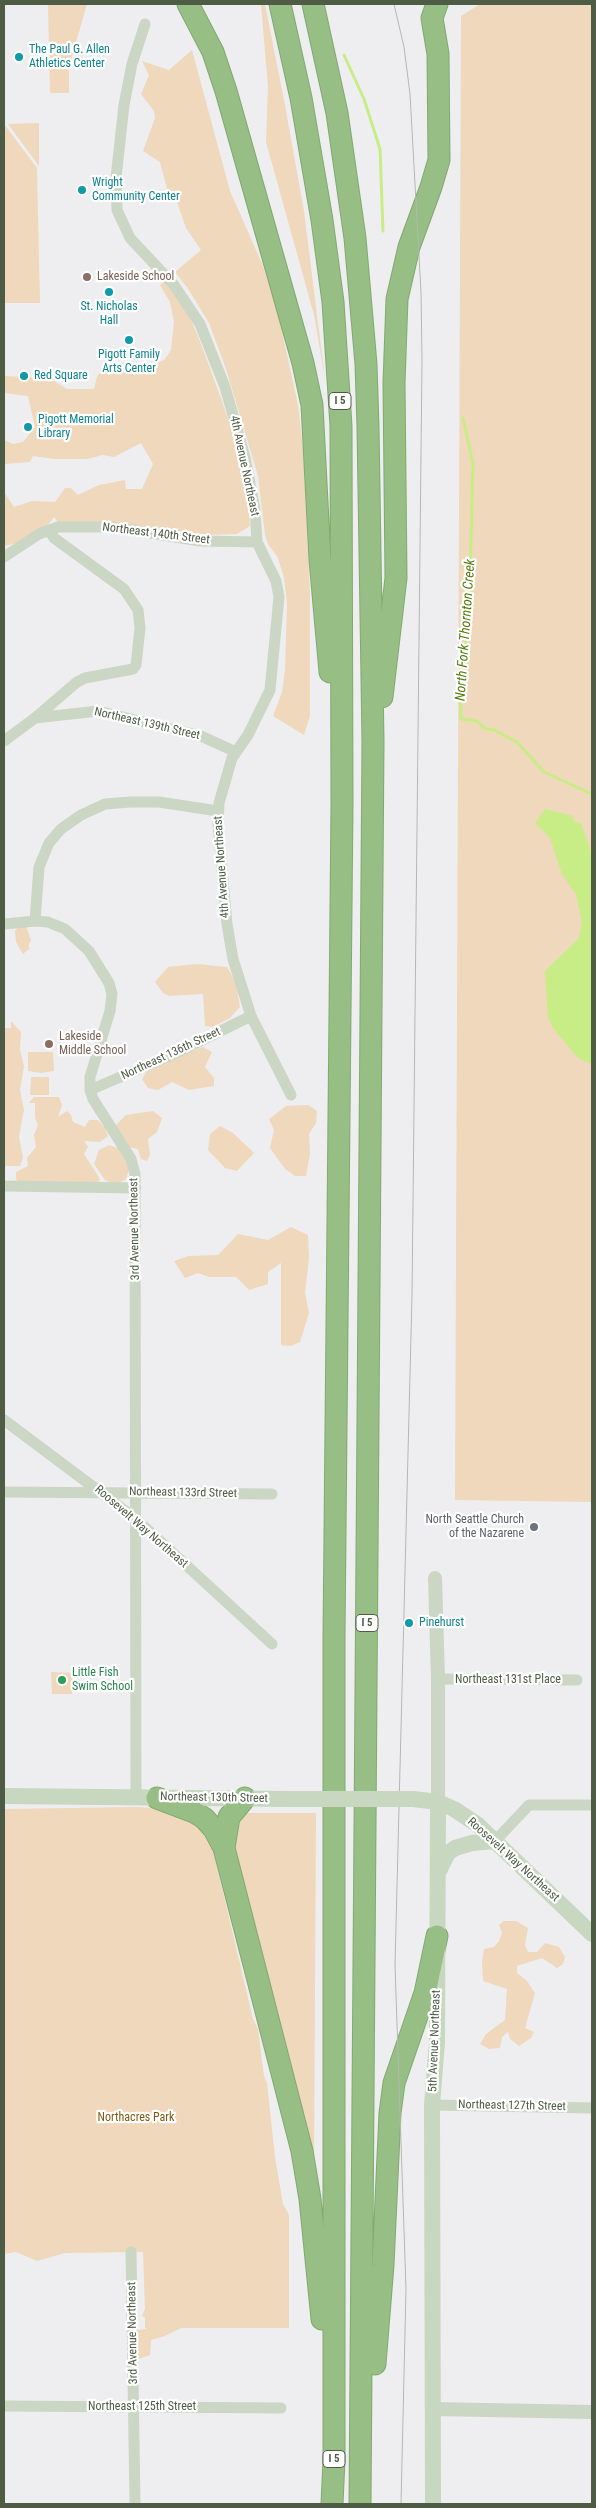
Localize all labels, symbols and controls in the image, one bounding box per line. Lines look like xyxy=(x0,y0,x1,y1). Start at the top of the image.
place label: The Paul G. Allen Athletics Center xyxy=(29,43,110,71)
marker: The Paul G. Allen Athletics Center xyxy=(13,51,25,63)
place label: Wright Community Center xyxy=(92,176,180,204)
marker: Wright Community Center xyxy=(76,184,88,196)
place label: Lakeside School xyxy=(97,270,174,284)
marker: Lakeside School xyxy=(81,271,93,283)
marker: St. Nicholas Hall xyxy=(103,286,115,298)
place label: St. Nicholas Hall xyxy=(80,300,138,328)
marker: Pigott Family Arts Center xyxy=(123,334,135,346)
place label: Pigott Family Arts Center xyxy=(98,348,160,376)
place label: Red Square xyxy=(34,369,88,383)
marker: Red Square xyxy=(18,370,30,382)
road number: I 5 xyxy=(329,392,351,410)
place label: Pigott Memorial Library xyxy=(38,413,114,441)
street label: 4th Avenue Northeast xyxy=(226,414,262,518)
marker: Pigott Memorial Library xyxy=(22,421,34,433)
street label: Northeast 140th Street xyxy=(102,520,210,548)
water label: North Fork Thornton Creek xyxy=(453,558,479,702)
street label: Northeast 139th Street xyxy=(93,705,201,743)
street label: 4th Avenue Northeast xyxy=(211,815,233,919)
street label: Northeast 136th Street xyxy=(119,1025,223,1083)
place label: Lakeside Middle School xyxy=(59,1030,126,1058)
marker: Lakeside Middle School xyxy=(43,1038,55,1050)
street label: 3rd Avenue Northeast xyxy=(127,1178,143,1280)
street label: Roosevelt Way Northeast xyxy=(91,1483,191,1571)
street label: Northeast 133rd Street xyxy=(129,1485,237,1501)
place label: North Seattle Church of the Nazarene xyxy=(425,1513,524,1541)
marker: North Seattle Church of the Nazarene xyxy=(528,1521,540,1533)
road number: I 5 xyxy=(356,1615,378,1632)
place label: Pinehurst xyxy=(419,1616,464,1630)
marker: Pinehurst xyxy=(403,1617,415,1629)
place label: Little Fish Swim School xyxy=(72,1666,133,1694)
street label: Northeast 131st Place xyxy=(455,1673,561,1687)
marker: Little Fish Swim School xyxy=(56,1674,68,1686)
street label: Northeast 130th Street xyxy=(160,1790,268,1806)
street label: Roosevelt Way Northeast xyxy=(464,1815,562,1905)
street label: 5th Avenue Northeast xyxy=(426,1990,444,2092)
street label: Northeast 127th Street xyxy=(458,2098,566,2114)
park label: Northacres Park xyxy=(98,2111,174,2125)
street label: 3rd Avenue Northeast xyxy=(125,2282,141,2384)
street label: Northeast 125th Street xyxy=(88,2400,196,2414)
road number: I 5 xyxy=(323,2450,345,2468)

